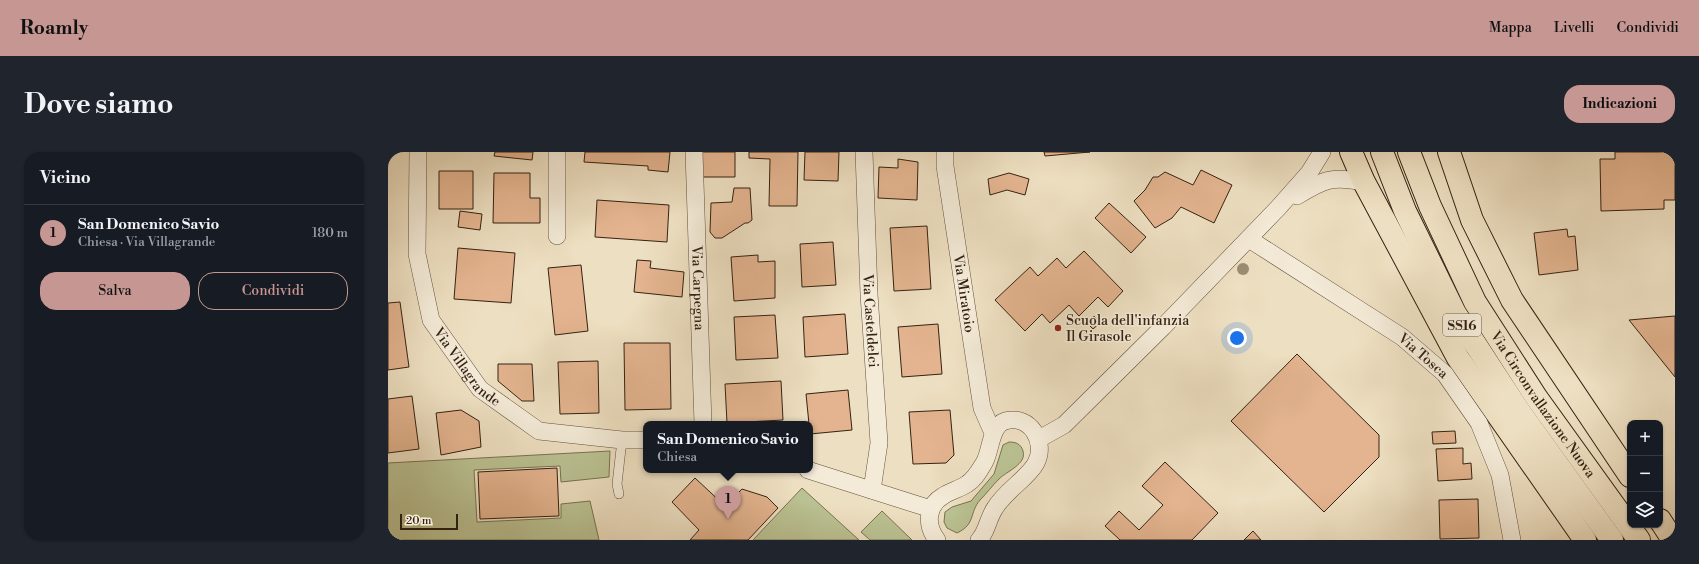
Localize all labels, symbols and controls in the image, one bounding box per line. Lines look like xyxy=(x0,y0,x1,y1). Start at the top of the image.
text: Roamly xyxy=(20,16,88,40)
text: Mappa xyxy=(1489,19,1532,37)
text: Livelli xyxy=(1554,19,1594,37)
text: Condividi xyxy=(1616,19,1679,37)
button: Indicazioni xyxy=(1564,85,1675,123)
text: Dove siamo xyxy=(24,87,173,122)
text: Vicino xyxy=(40,167,91,189)
text: San Domenico Savio xyxy=(78,215,219,234)
text: 1 xyxy=(50,225,56,241)
text: 180 m xyxy=(312,225,348,241)
text: Chiesa · Via Villagrande xyxy=(78,234,215,250)
street label: Via Carpegna xyxy=(687,244,708,332)
street label: Via Miratoio xyxy=(948,252,978,334)
button: Salva xyxy=(40,272,190,310)
button: Condividi xyxy=(198,272,348,310)
street label: Via Casteldelci xyxy=(858,273,882,369)
place label: Scuola dell'infanzia Il Girasole xyxy=(1066,312,1190,346)
road number: SS16 xyxy=(1443,314,1481,336)
street label: Via Villagrande xyxy=(429,323,504,411)
marker: Scuola dell'infanzia Il Girasole xyxy=(1053,323,1063,333)
street label: Via Circonvallazione Nuova xyxy=(1486,327,1600,482)
your location xyxy=(1227,328,1247,348)
street label: Via Tosca xyxy=(1393,329,1452,383)
map controls xyxy=(1627,420,1663,528)
button: + xyxy=(1627,420,1663,456)
popup xyxy=(643,421,813,473)
text: San Domenico Savio xyxy=(657,430,799,449)
text: Chiesa xyxy=(657,449,697,465)
button: − xyxy=(1627,456,1663,492)
pin: 1 xyxy=(715,486,741,519)
button: layers xyxy=(1627,492,1663,528)
scale bar xyxy=(400,512,458,531)
text: 20 m xyxy=(406,514,431,528)

